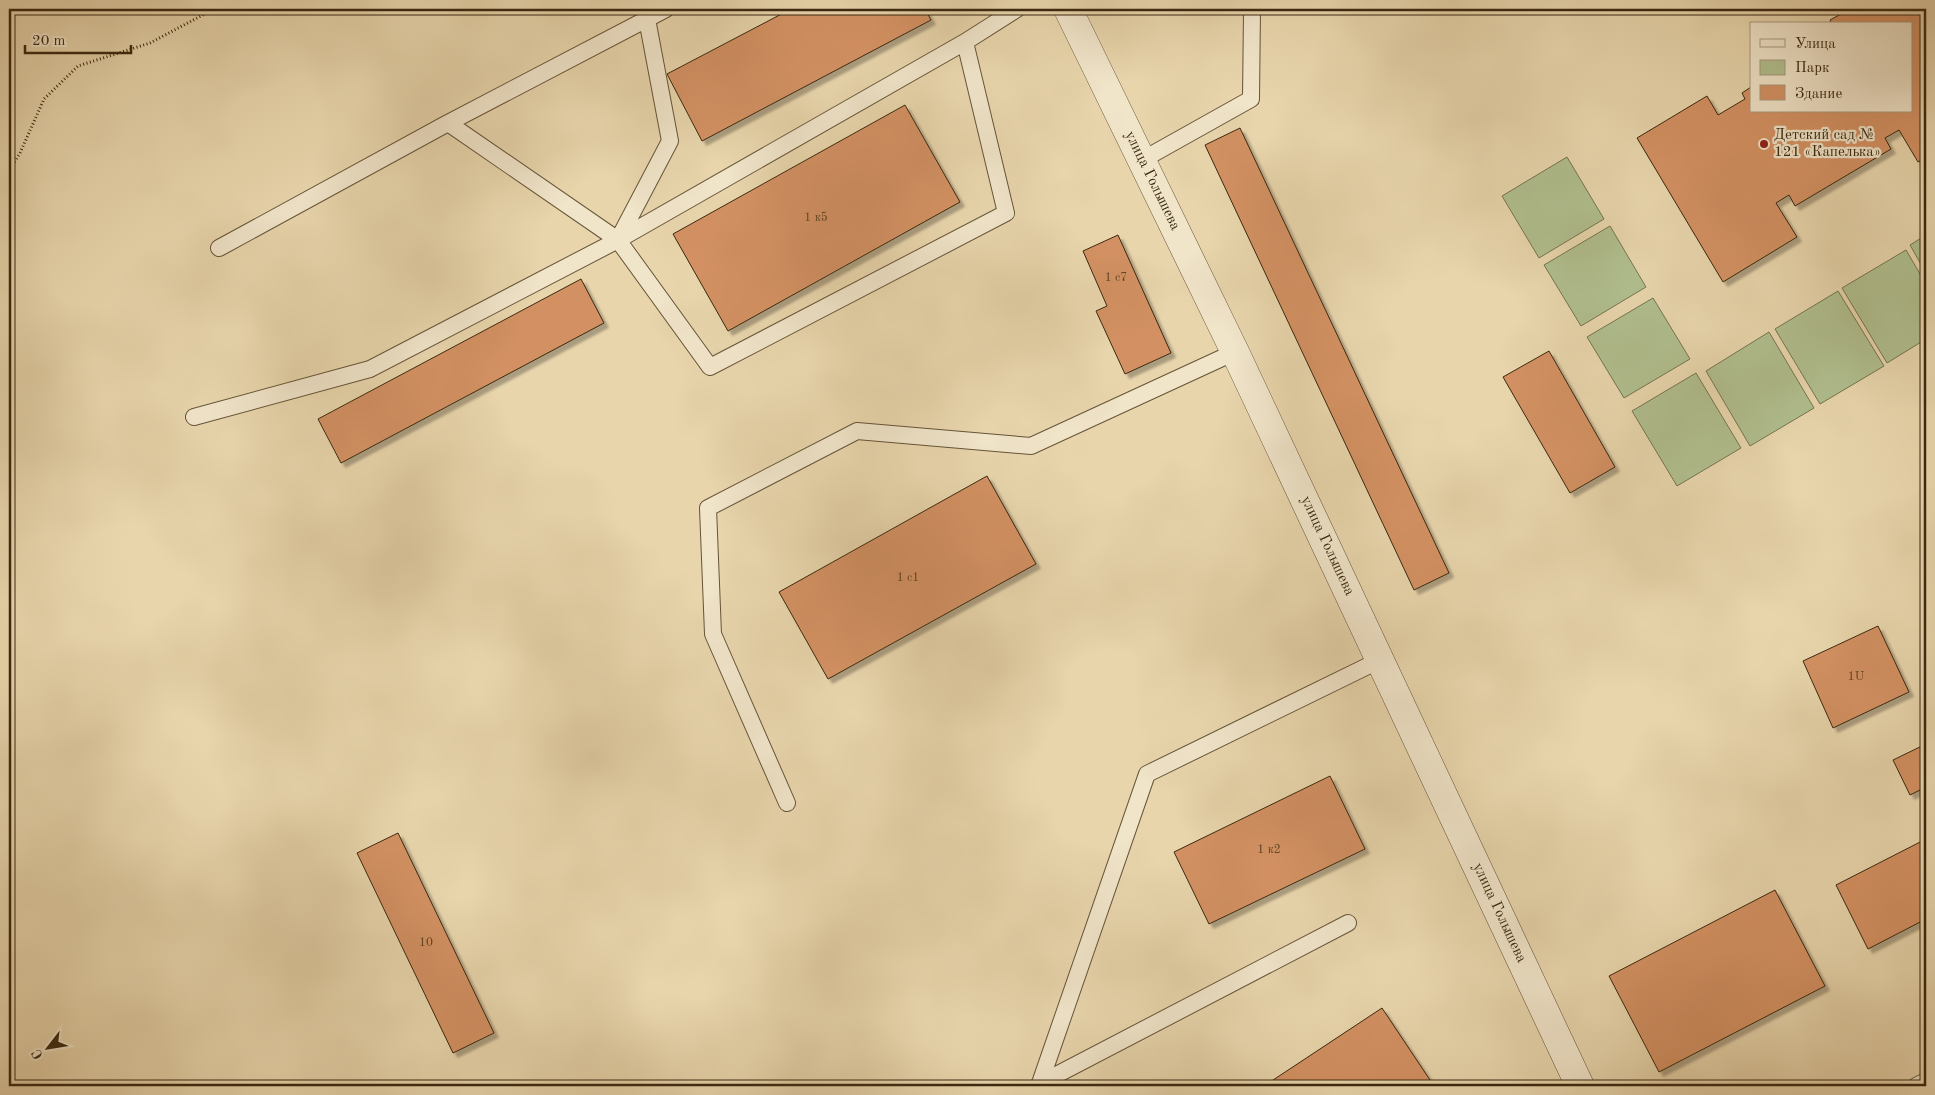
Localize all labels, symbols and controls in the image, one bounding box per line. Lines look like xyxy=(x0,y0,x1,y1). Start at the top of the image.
scale bar xyxy=(25,22,131,54)
legend xyxy=(1750,22,1912,112)
text: 20 m xyxy=(32,34,66,49)
text: Улица xyxy=(1795,37,1836,52)
text: Парк xyxy=(1795,61,1830,76)
text: Здание xyxy=(1795,87,1842,102)
place label: Детский сад № 121 «Капелька» xyxy=(1774,128,1881,160)
street label: улица Голышева xyxy=(1122,129,1183,233)
marker: Детский сад № 121 «Капелька» xyxy=(1758,138,1770,150)
house number: 1 к5 xyxy=(804,211,828,224)
house number: 1 с7 xyxy=(1105,272,1127,284)
street label: улица Голышева xyxy=(1297,494,1357,599)
house number: 1 с1 xyxy=(897,572,919,584)
house number: 1U xyxy=(1848,671,1865,683)
house number: 1 к2 xyxy=(1257,844,1281,856)
street label: улица Голышева xyxy=(1469,861,1529,966)
house number: 10 xyxy=(419,937,433,949)
north arrow xyxy=(22,1022,72,1072)
text: С xyxy=(29,1047,46,1062)

